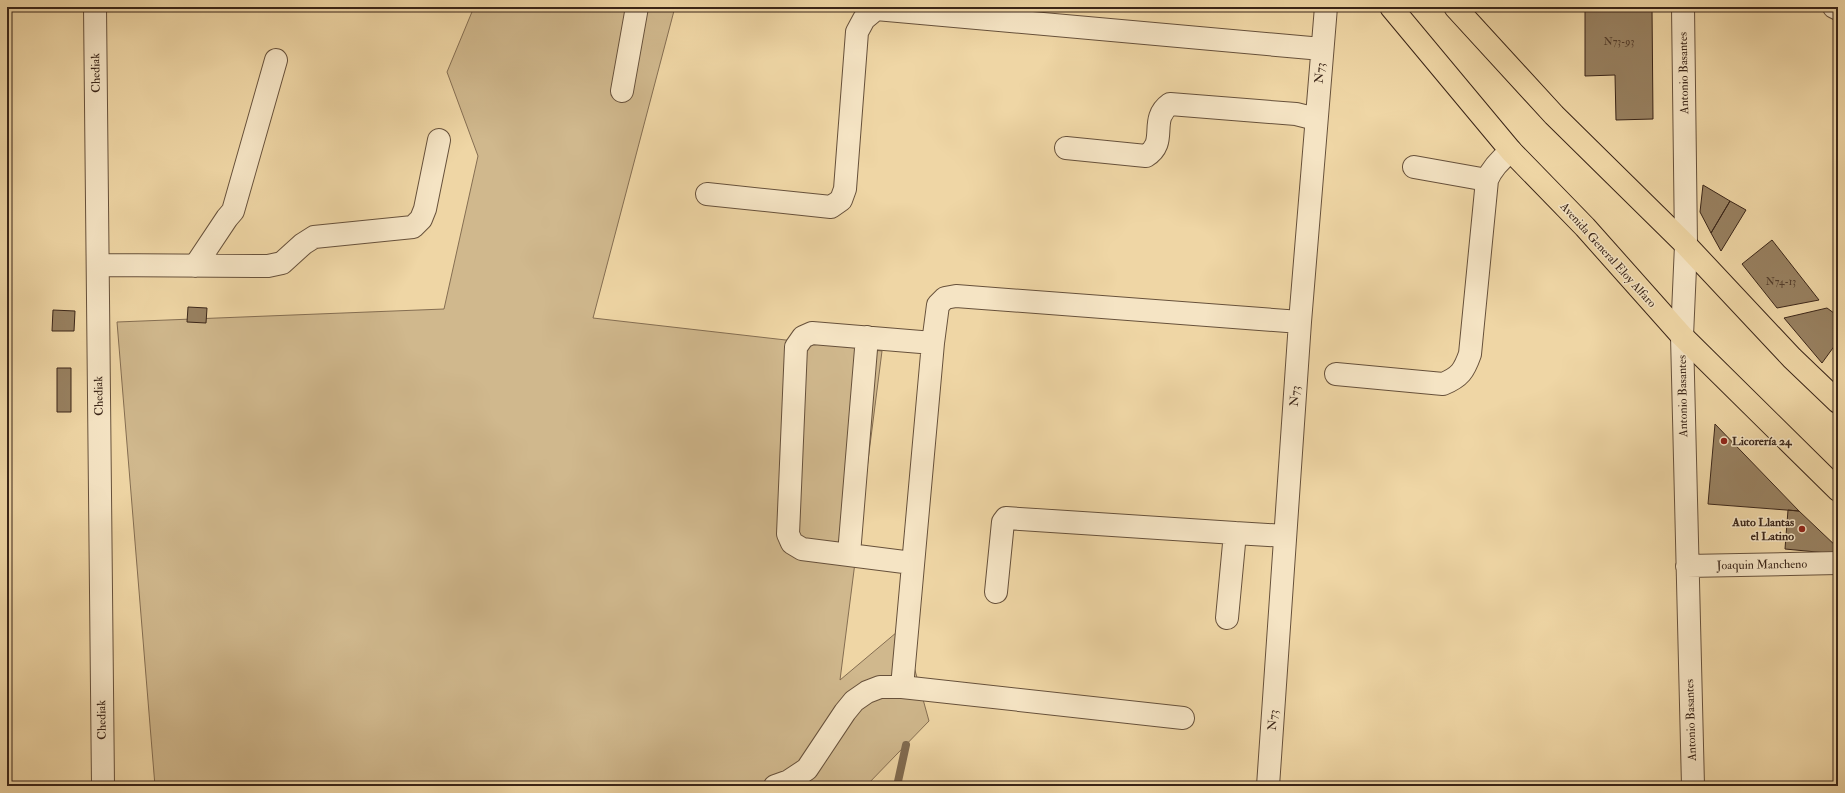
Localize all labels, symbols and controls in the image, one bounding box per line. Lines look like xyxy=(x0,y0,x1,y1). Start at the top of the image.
street label: Antonio Basantes xyxy=(1676,32,1692,115)
house number: N73-93 xyxy=(1604,36,1634,48)
street label: Chediak xyxy=(88,53,104,93)
street label: N73 xyxy=(1312,62,1328,84)
street label: Avenida General Eloy Alfaro xyxy=(1556,199,1659,311)
house number: N74-13 xyxy=(1766,276,1796,288)
street label: Antonio Basantes xyxy=(1675,355,1691,438)
street label: Chediak xyxy=(91,376,107,416)
street label: N73 xyxy=(1287,385,1303,407)
place label: Licorería 24 xyxy=(1732,434,1793,449)
marker: Licorería 24 xyxy=(1719,436,1729,446)
place label: Auto Llantas el Latino xyxy=(1731,515,1794,544)
marker: Auto Llantas el Latino xyxy=(1797,524,1807,534)
street label: Joaquin Mancheno xyxy=(1716,557,1808,573)
street label: Antonio Basantes xyxy=(1682,679,1700,762)
street label: Chediak xyxy=(94,700,110,740)
street label: N73 xyxy=(1265,709,1281,731)

